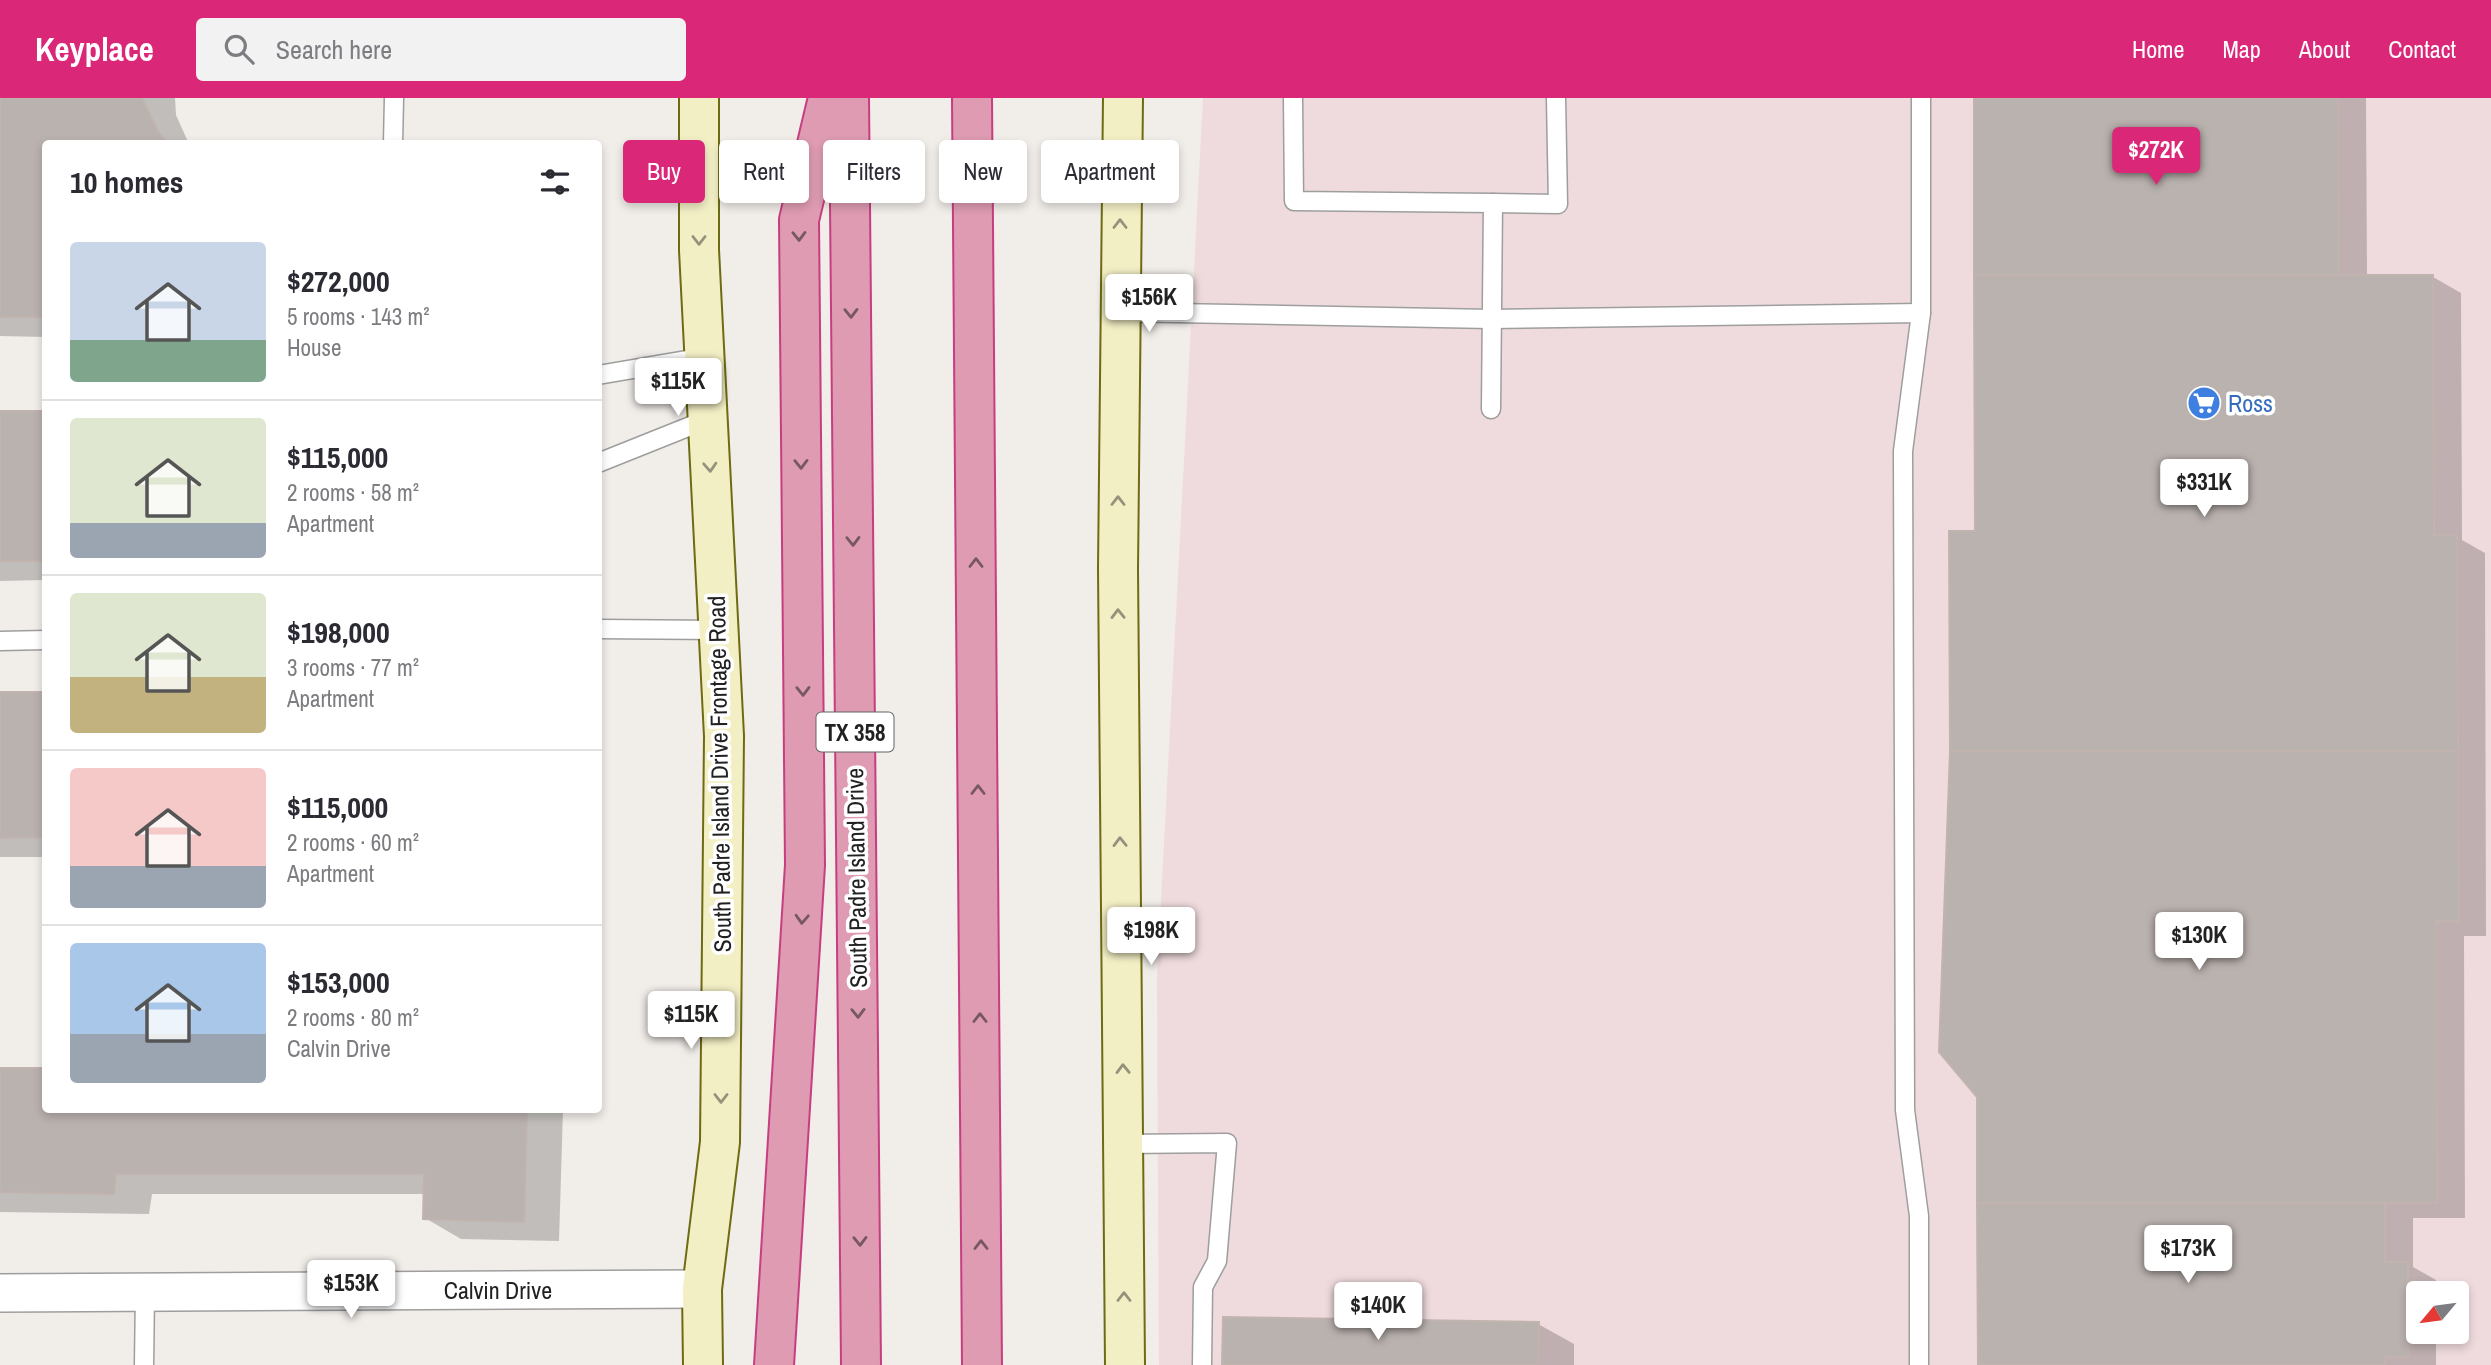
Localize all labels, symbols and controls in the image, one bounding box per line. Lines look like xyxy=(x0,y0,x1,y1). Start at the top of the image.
search box xyxy=(196,18,686,81)
text: Keyplace xyxy=(35,27,154,71)
icon: search xyxy=(220,30,258,68)
text: Search here xyxy=(276,32,392,67)
text: Home xyxy=(2132,33,2184,65)
text: Map xyxy=(2222,33,2261,65)
text: About xyxy=(2299,33,2350,65)
text: Contact xyxy=(2388,33,2456,65)
pin: $272K xyxy=(2107,127,2205,187)
text: $272K xyxy=(2128,134,2184,165)
chip: Buy xyxy=(623,140,705,203)
chip: Rent xyxy=(719,140,809,203)
chip: Filters xyxy=(823,140,925,203)
chip: New xyxy=(939,140,1027,203)
chip: Apartment xyxy=(1041,140,1179,203)
text: 10 homes xyxy=(70,162,184,202)
icon: filters xyxy=(536,163,574,201)
one-way arrow xyxy=(1112,219,1128,229)
one-way arrow xyxy=(791,232,807,242)
one-way arrow xyxy=(691,235,707,245)
text: $272,000 xyxy=(287,261,390,301)
icon: home xyxy=(126,270,210,354)
pin: $156K xyxy=(1100,274,1198,334)
text: $156K xyxy=(1121,281,1177,312)
text: 5 rooms · 143 m² xyxy=(287,301,430,332)
one-way arrow xyxy=(843,308,859,319)
text: House xyxy=(287,332,342,363)
pin: $115K xyxy=(629,358,727,418)
text: $115K xyxy=(651,365,705,396)
supermarket icon: Ross xyxy=(2185,384,2223,422)
place label: Ross xyxy=(2228,387,2273,419)
text: $115,000 xyxy=(287,437,388,477)
icon: home xyxy=(126,446,210,530)
one-way arrow xyxy=(793,459,809,470)
pin: $331K xyxy=(2155,460,2253,519)
one-way arrow xyxy=(703,462,718,473)
text: $331K xyxy=(2176,466,2232,497)
text: 2 rooms · 58 m² xyxy=(287,477,419,508)
one-way arrow xyxy=(1111,495,1126,506)
text: Apartment xyxy=(287,508,374,539)
one-way arrow xyxy=(845,536,861,546)
one-way arrow xyxy=(968,557,984,567)
street label: South Padre Island Drive Frontage Road xyxy=(700,595,738,953)
one-way arrow xyxy=(1110,609,1126,619)
text: $198,000 xyxy=(287,612,390,652)
icon: home xyxy=(126,621,210,705)
text: 3 rooms · 77 m² xyxy=(287,652,419,683)
text: Apartment xyxy=(287,683,374,714)
one-way arrow xyxy=(796,686,811,697)
road number: TX 358 xyxy=(816,712,894,752)
street label: South Padre Island Drive xyxy=(838,768,874,988)
one-way arrow xyxy=(970,784,986,795)
text: $115,000 xyxy=(287,787,388,827)
icon: home xyxy=(126,796,210,880)
text: 2 rooms · 60 m² xyxy=(287,827,419,858)
one-way arrow xyxy=(1113,836,1128,847)
text: Apartment xyxy=(287,858,374,889)
pin: $198K xyxy=(1102,908,1200,967)
pin: $130K xyxy=(2150,912,2248,972)
one-way arrow xyxy=(794,914,809,925)
text: $198K xyxy=(1123,914,1179,945)
text: $130K xyxy=(2171,919,2227,950)
text: $153,000 xyxy=(287,962,390,1002)
icon: home xyxy=(126,971,210,1055)
pin: $115K xyxy=(642,992,740,1051)
text: $115K xyxy=(664,998,718,1029)
text: 2 rooms · 80 m² xyxy=(287,1002,419,1033)
one-way arrow xyxy=(850,1008,866,1019)
one-way arrow xyxy=(972,1012,987,1023)
text: Calvin Drive xyxy=(287,1033,391,1064)
one-way arrow xyxy=(1115,1064,1131,1074)
one-way arrow xyxy=(713,1093,728,1104)
pin: $173K xyxy=(2139,1226,2237,1285)
text: $173K xyxy=(2160,1232,2216,1263)
one-way arrow xyxy=(852,1236,868,1246)
one-way arrow xyxy=(974,1239,989,1250)
pin: $153K xyxy=(302,1260,400,1320)
text: $153K xyxy=(323,1267,379,1298)
street label: Calvin Drive xyxy=(444,1274,552,1306)
north arrow xyxy=(2406,1281,2469,1344)
map controls xyxy=(2406,1281,2469,1344)
pin: $140K xyxy=(1329,1282,1427,1342)
text: $140K xyxy=(1350,1289,1406,1320)
one-way arrow xyxy=(1116,1291,1132,1302)

